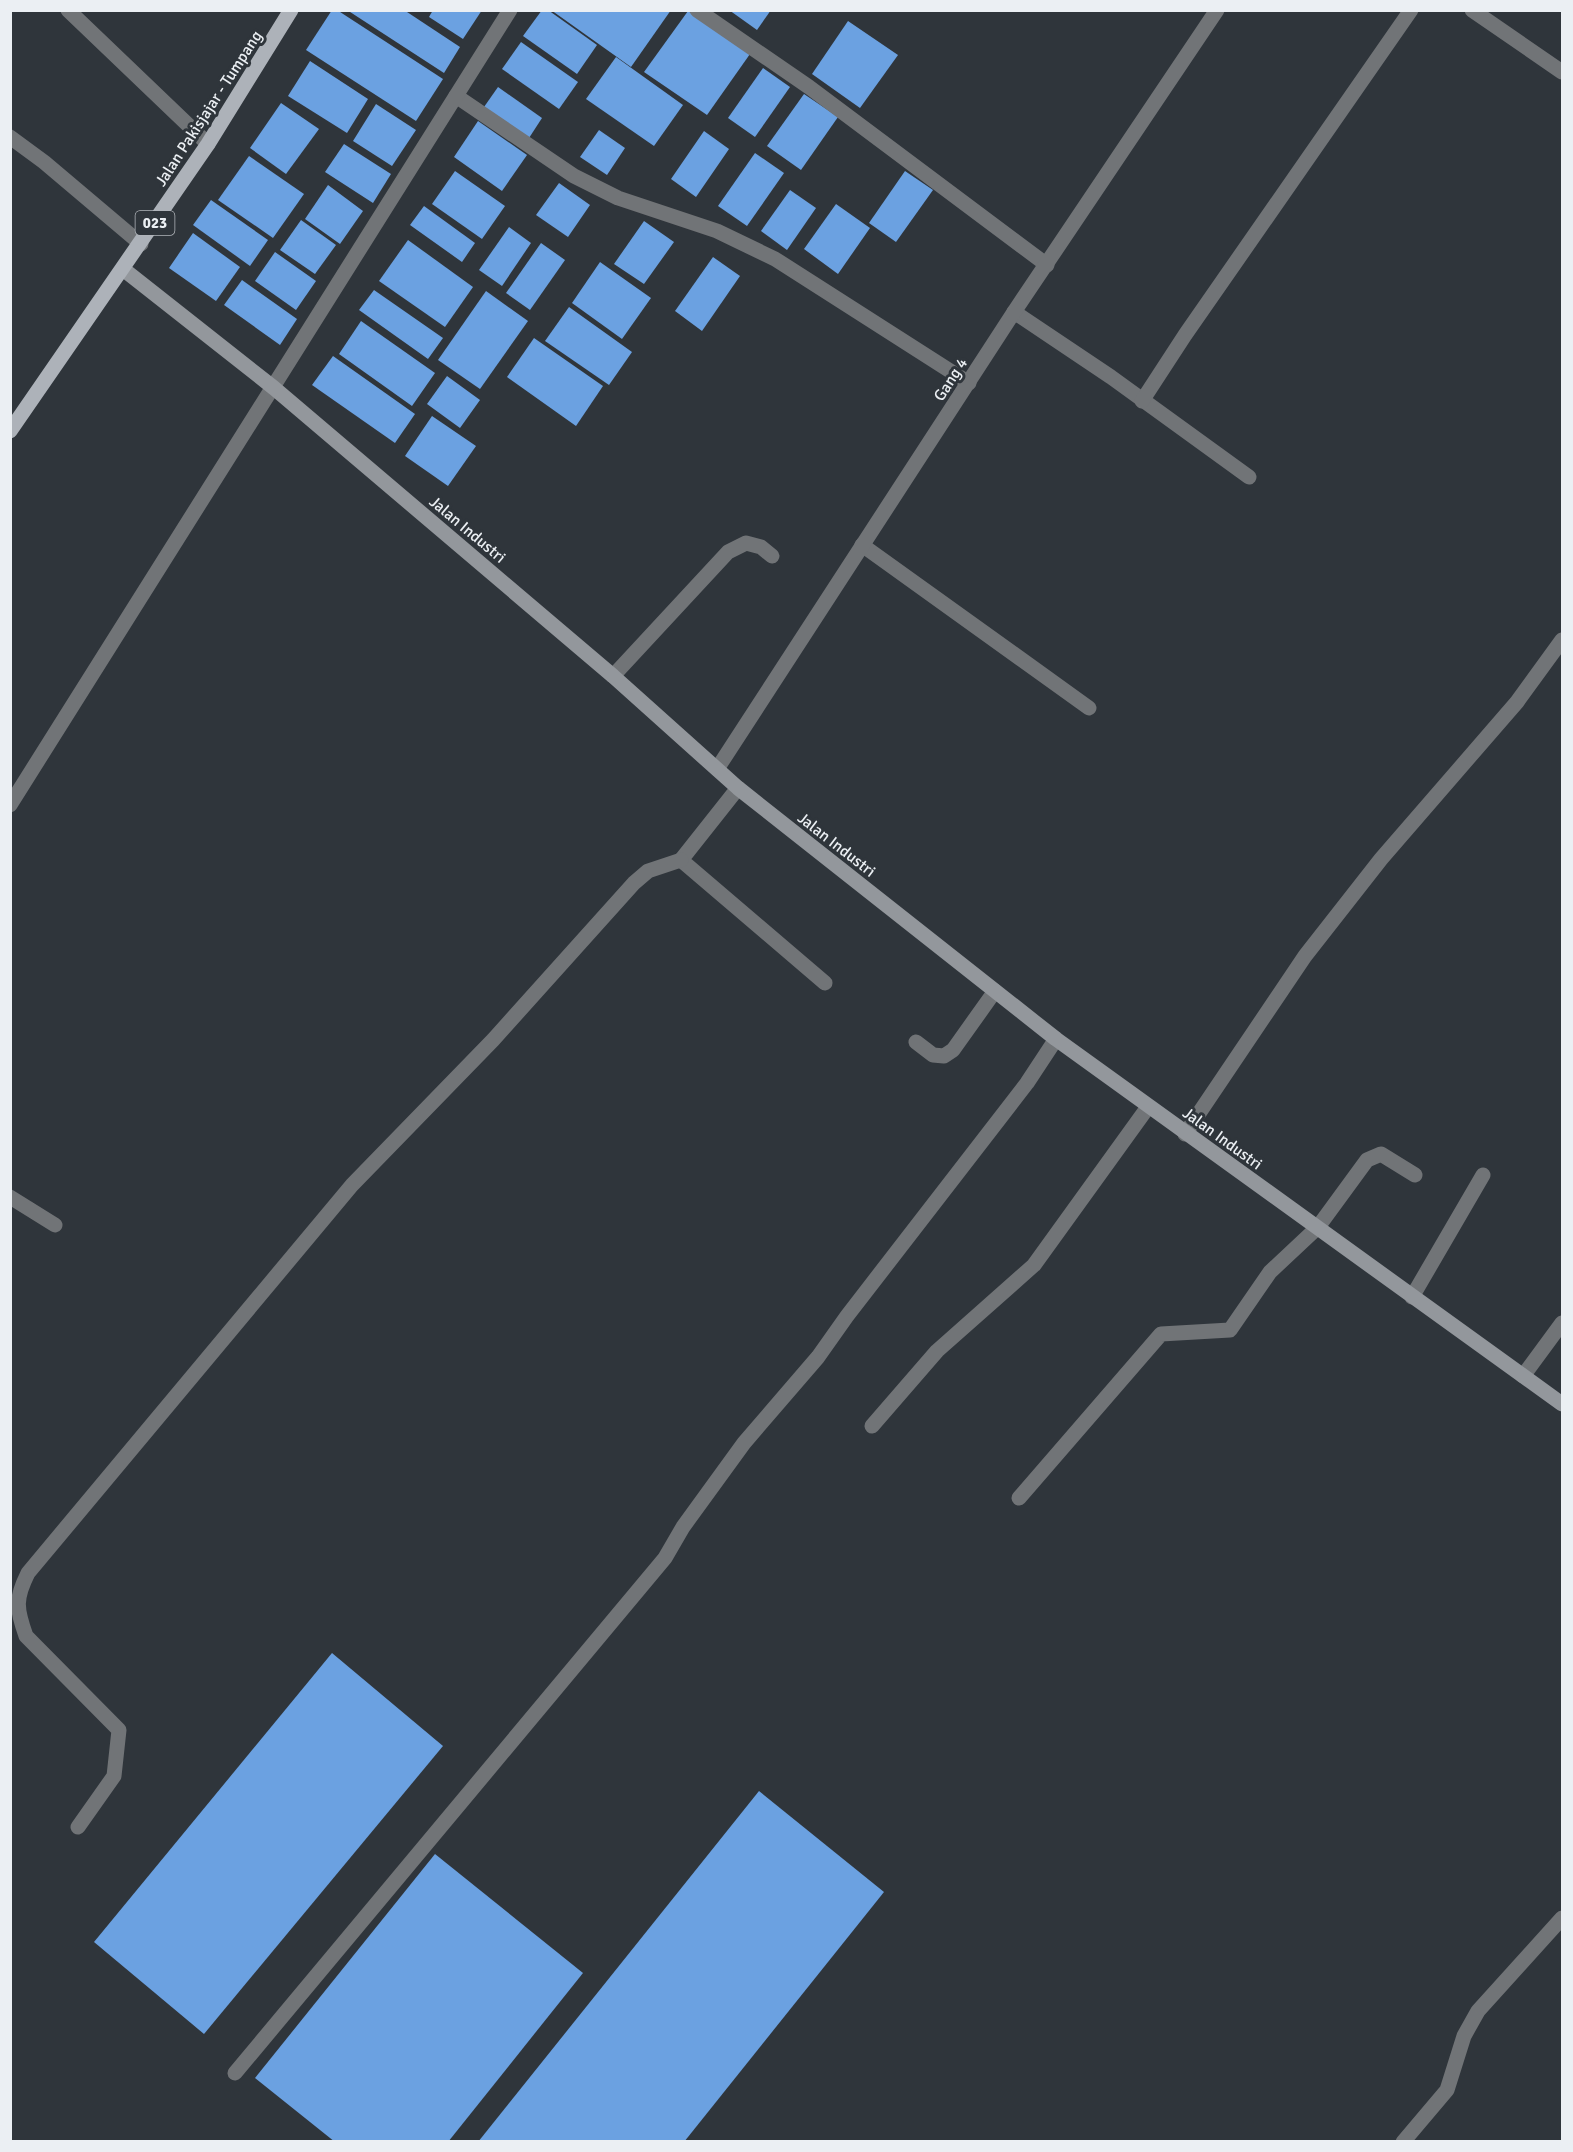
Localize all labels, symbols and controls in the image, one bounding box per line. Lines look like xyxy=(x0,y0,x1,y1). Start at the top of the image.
street label: Jalan Pakisjajar - Tumpang xyxy=(151,27,267,190)
road number: 023 xyxy=(136,211,174,235)
street label: Gang 4 xyxy=(929,354,972,405)
street label: Jalan Industri xyxy=(425,492,510,568)
street label: Jalan Industri xyxy=(793,808,879,882)
street label: Jalan Industri xyxy=(1179,1103,1266,1174)

